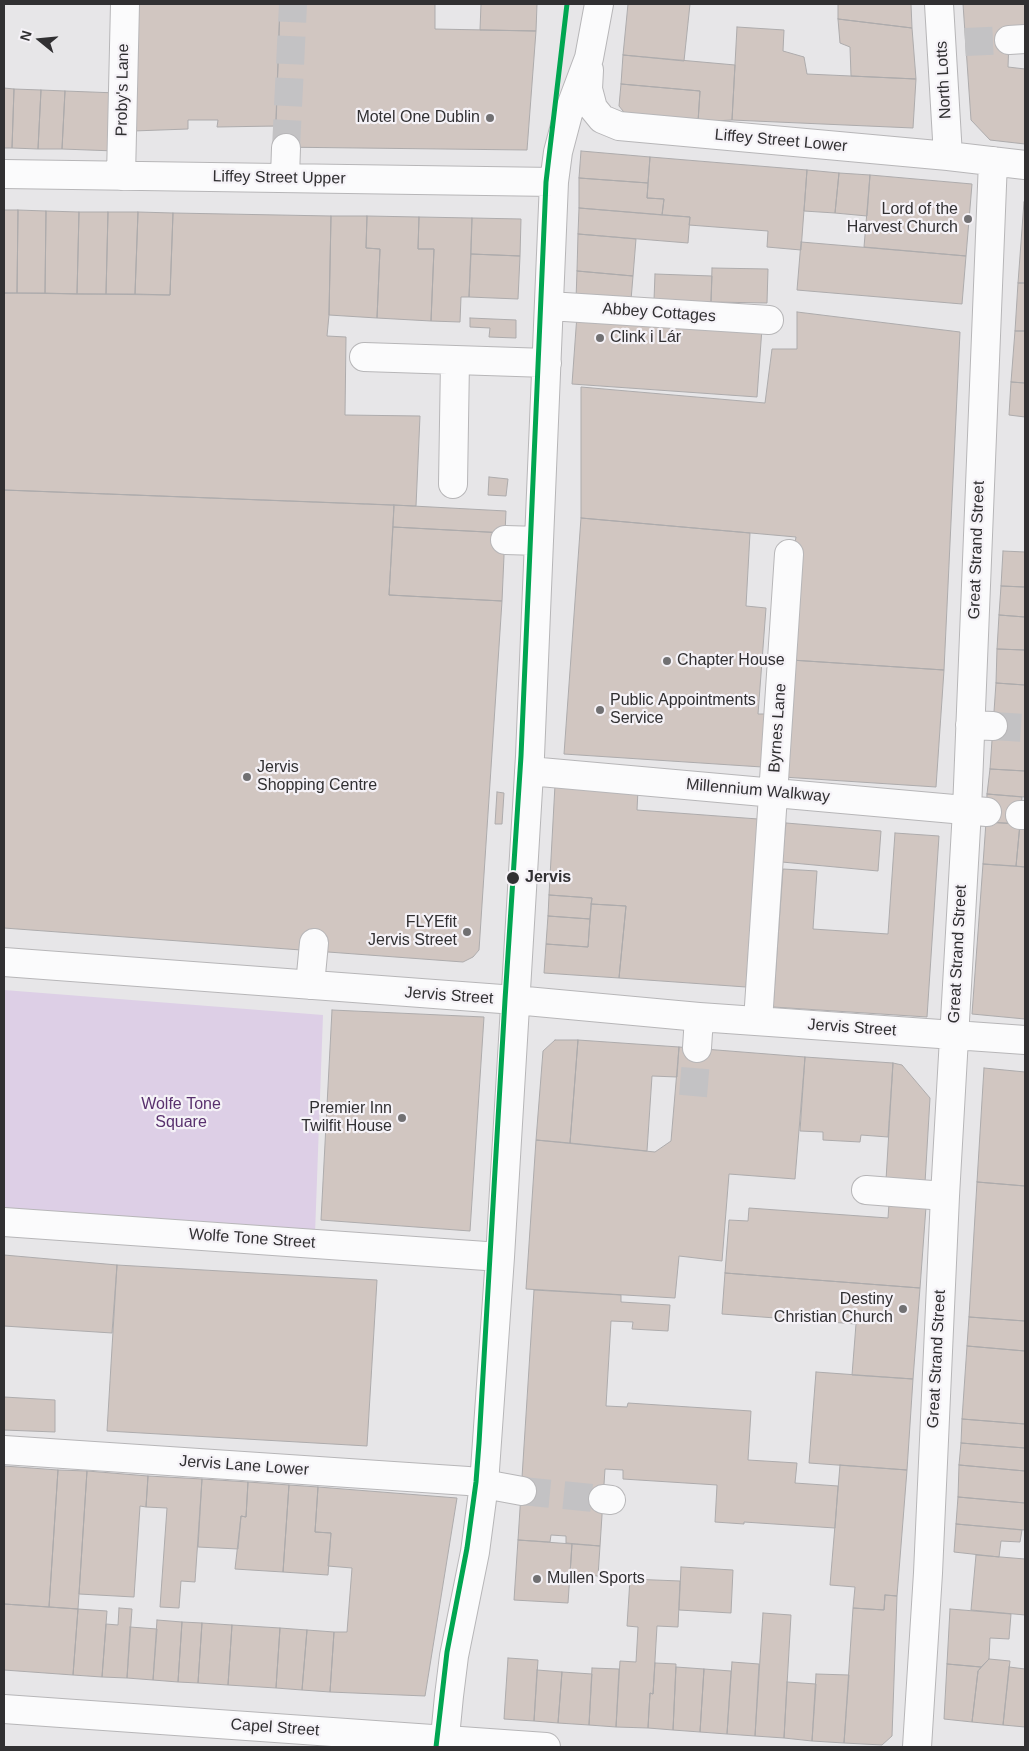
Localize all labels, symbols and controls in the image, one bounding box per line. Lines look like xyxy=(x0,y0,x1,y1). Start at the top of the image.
north arrow xyxy=(15,15,65,65)
text: N xyxy=(17,28,35,43)
street label: North Lotts xyxy=(932,40,956,120)
street label: Proby's Lane xyxy=(113,43,133,137)
place label: Motel One Dublin xyxy=(356,108,480,128)
marker: Motel One Dublin xyxy=(484,112,496,124)
street label: Liffey Street Lower xyxy=(714,126,848,156)
street label: Liffey Street Upper xyxy=(212,167,346,189)
place label: Lord of the Harvest Church xyxy=(847,200,958,238)
marker: Lord of the Harvest Church xyxy=(962,213,974,225)
street label: Abbey Cottages xyxy=(602,299,716,327)
place label: Clink i Lár xyxy=(610,328,681,348)
marker: Clink i Lár xyxy=(594,332,606,344)
street label: Great Strand Street xyxy=(965,480,989,620)
place label: Chapter House xyxy=(677,651,785,671)
marker: Chapter House xyxy=(661,655,673,667)
street label: Byrnes Lane xyxy=(765,683,791,773)
place label: Public Appointments Service xyxy=(610,691,756,729)
marker: Public Appointments Service xyxy=(594,704,606,716)
place label: Jervis Shopping Centre xyxy=(257,758,377,796)
marker: Jervis Shopping Centre xyxy=(241,771,253,783)
street label: Millennium Walkway xyxy=(685,775,831,807)
place label: Jervis xyxy=(525,868,571,888)
marker: Jervis xyxy=(505,870,521,886)
street label: Great Strand Street xyxy=(945,884,971,1024)
place label: FLYEfit Jervis Street xyxy=(368,913,457,951)
marker: FLYEfit Jervis Street xyxy=(461,926,473,938)
street label: Jervis Street xyxy=(404,983,494,1009)
street label: Jervis Street xyxy=(807,1015,897,1041)
park label: Wolfe Tone Square xyxy=(141,1095,221,1133)
place label: Premier Inn Twilfit House xyxy=(301,1099,392,1137)
marker: Premier Inn Twilfit House xyxy=(396,1112,408,1124)
street label: Wolfe Tone Street xyxy=(188,1225,316,1253)
street label: Great Strand Street xyxy=(924,1289,950,1429)
place label: Destiny Christian Church xyxy=(774,1290,893,1328)
marker: Destiny Christian Church xyxy=(897,1303,909,1315)
street label: Jervis Lane Lower xyxy=(179,1452,309,1480)
place label: Mullen Sports xyxy=(547,1569,645,1589)
marker: Mullen Sports xyxy=(531,1573,543,1585)
street label: Capel Street xyxy=(230,1715,320,1741)

